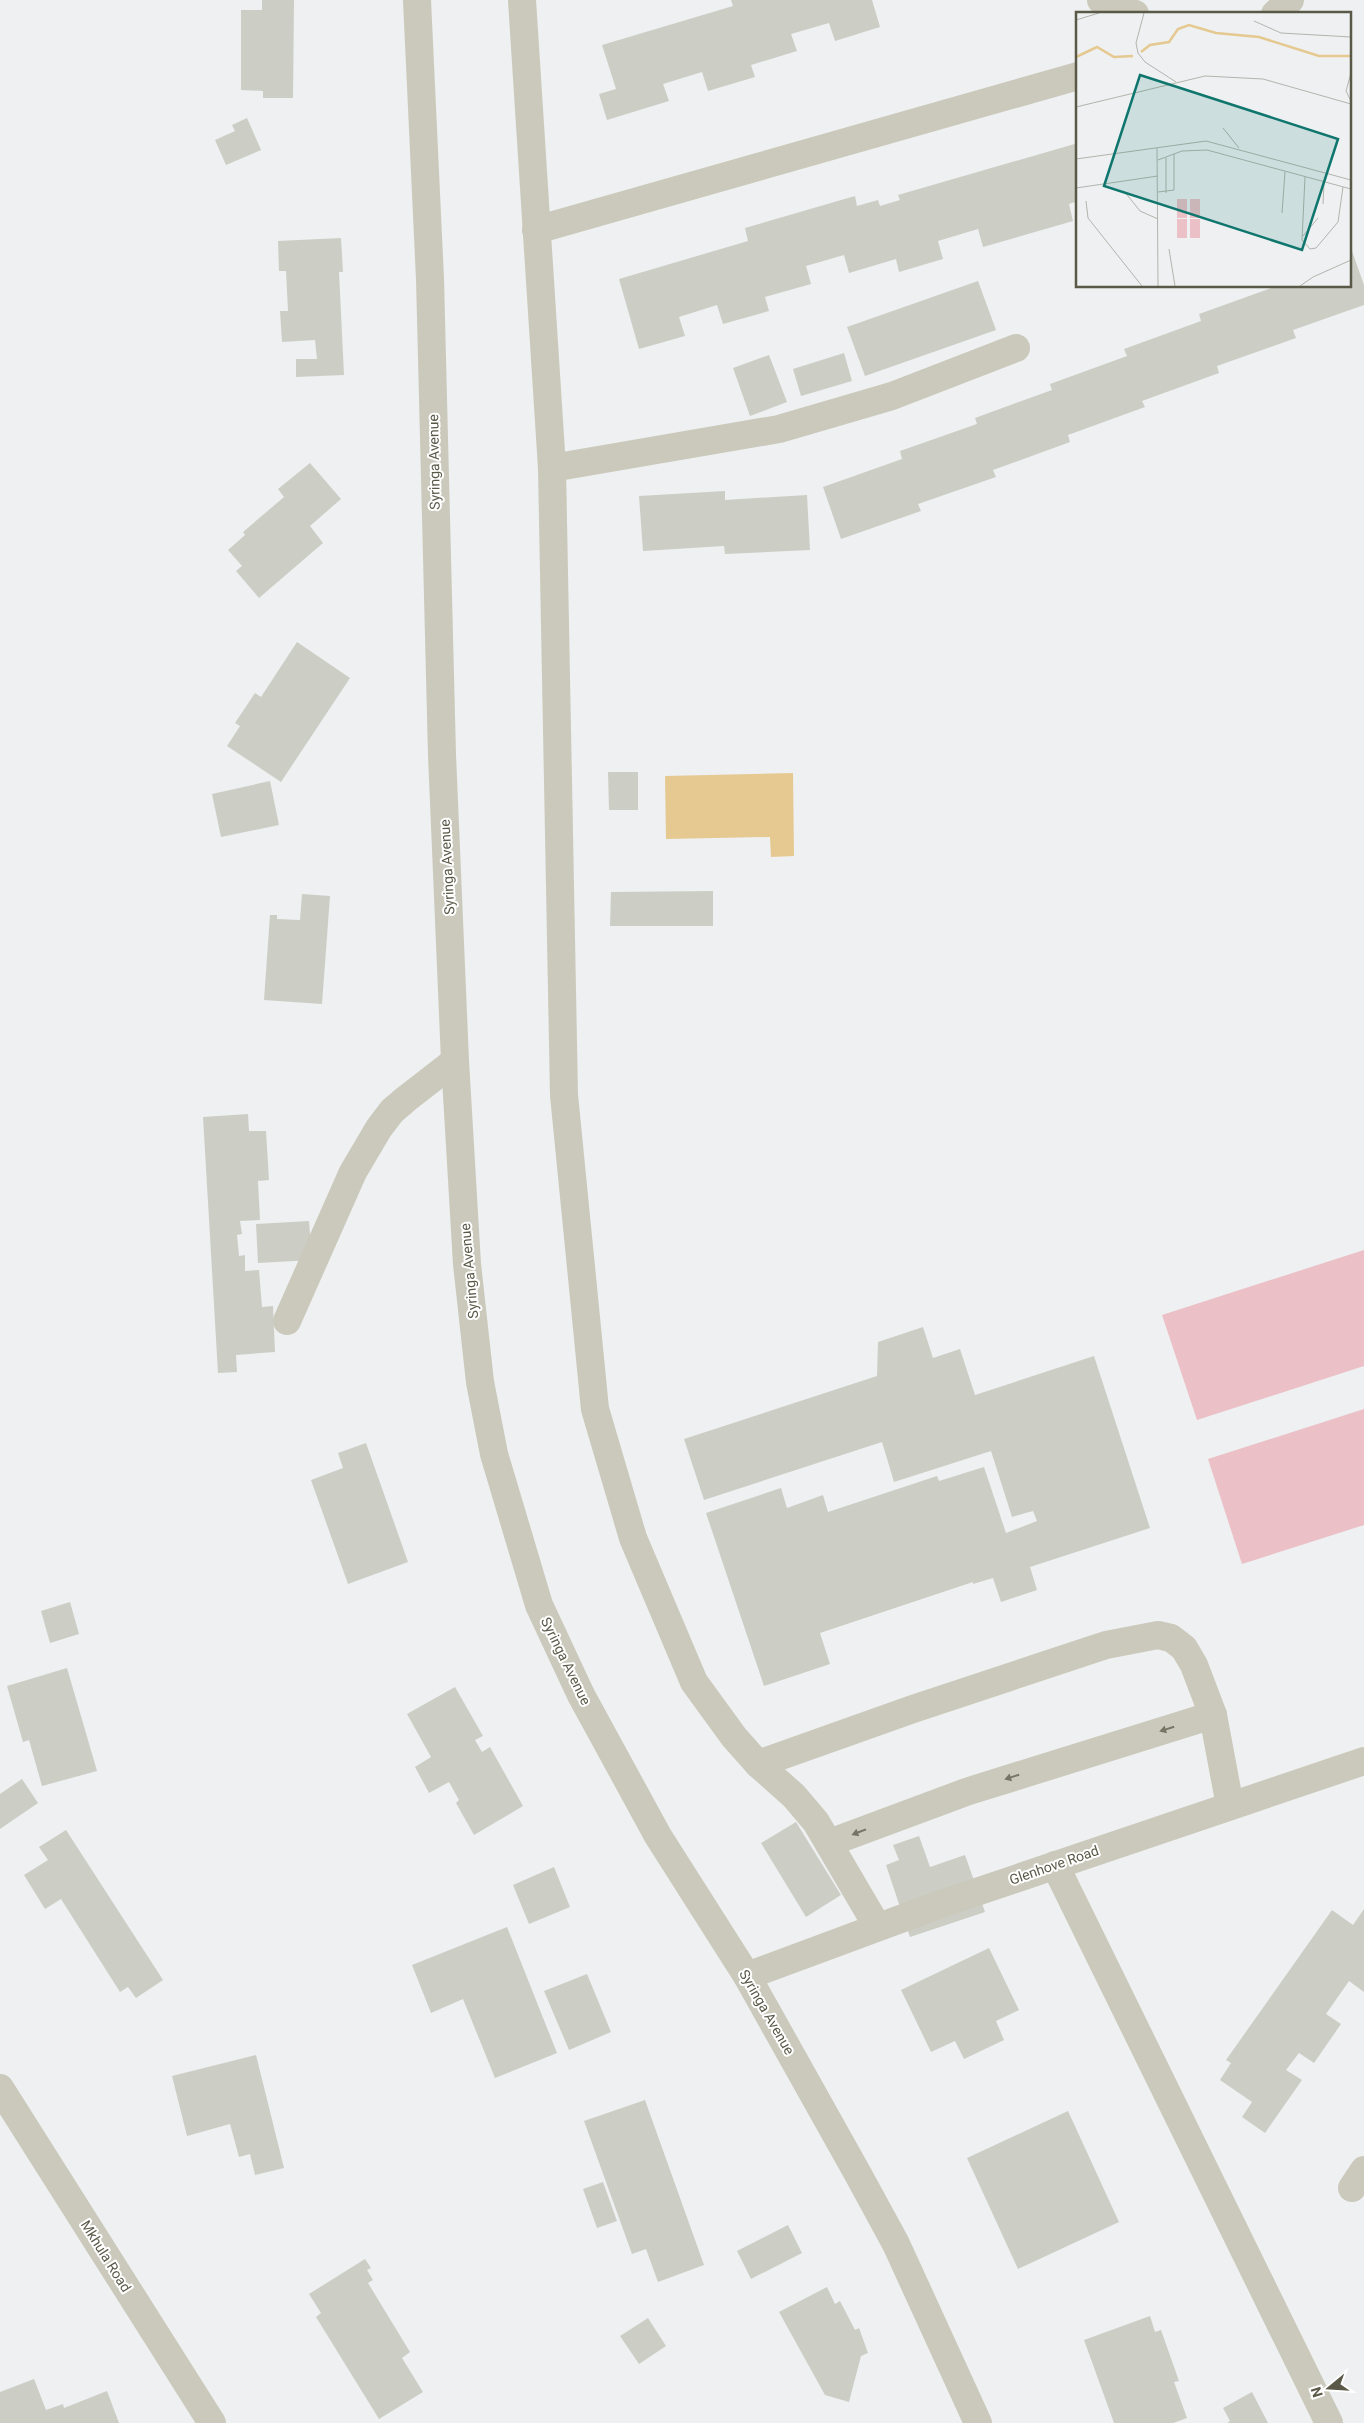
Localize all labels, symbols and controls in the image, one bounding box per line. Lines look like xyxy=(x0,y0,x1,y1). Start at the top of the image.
inset map xyxy=(1076,12,1352,288)
street label: Syringa Avenue xyxy=(425,414,443,510)
street label: Syringa Avenue xyxy=(437,819,457,915)
street label: Syringa Avenue xyxy=(457,1223,481,1319)
street label: Syringa Avenue xyxy=(538,1615,594,1707)
one-way arrow xyxy=(1159,1725,1174,1733)
one-way arrow xyxy=(1004,1774,1019,1782)
one-way arrow xyxy=(851,1828,866,1836)
street label: Glenhove Road xyxy=(1007,1842,1101,1888)
street label: Syringa Avenue xyxy=(736,1967,798,2057)
street label: Mkhula Road xyxy=(78,2217,134,2295)
north arrow xyxy=(1304,2363,1354,2413)
text: N xyxy=(1307,2385,1326,2399)

